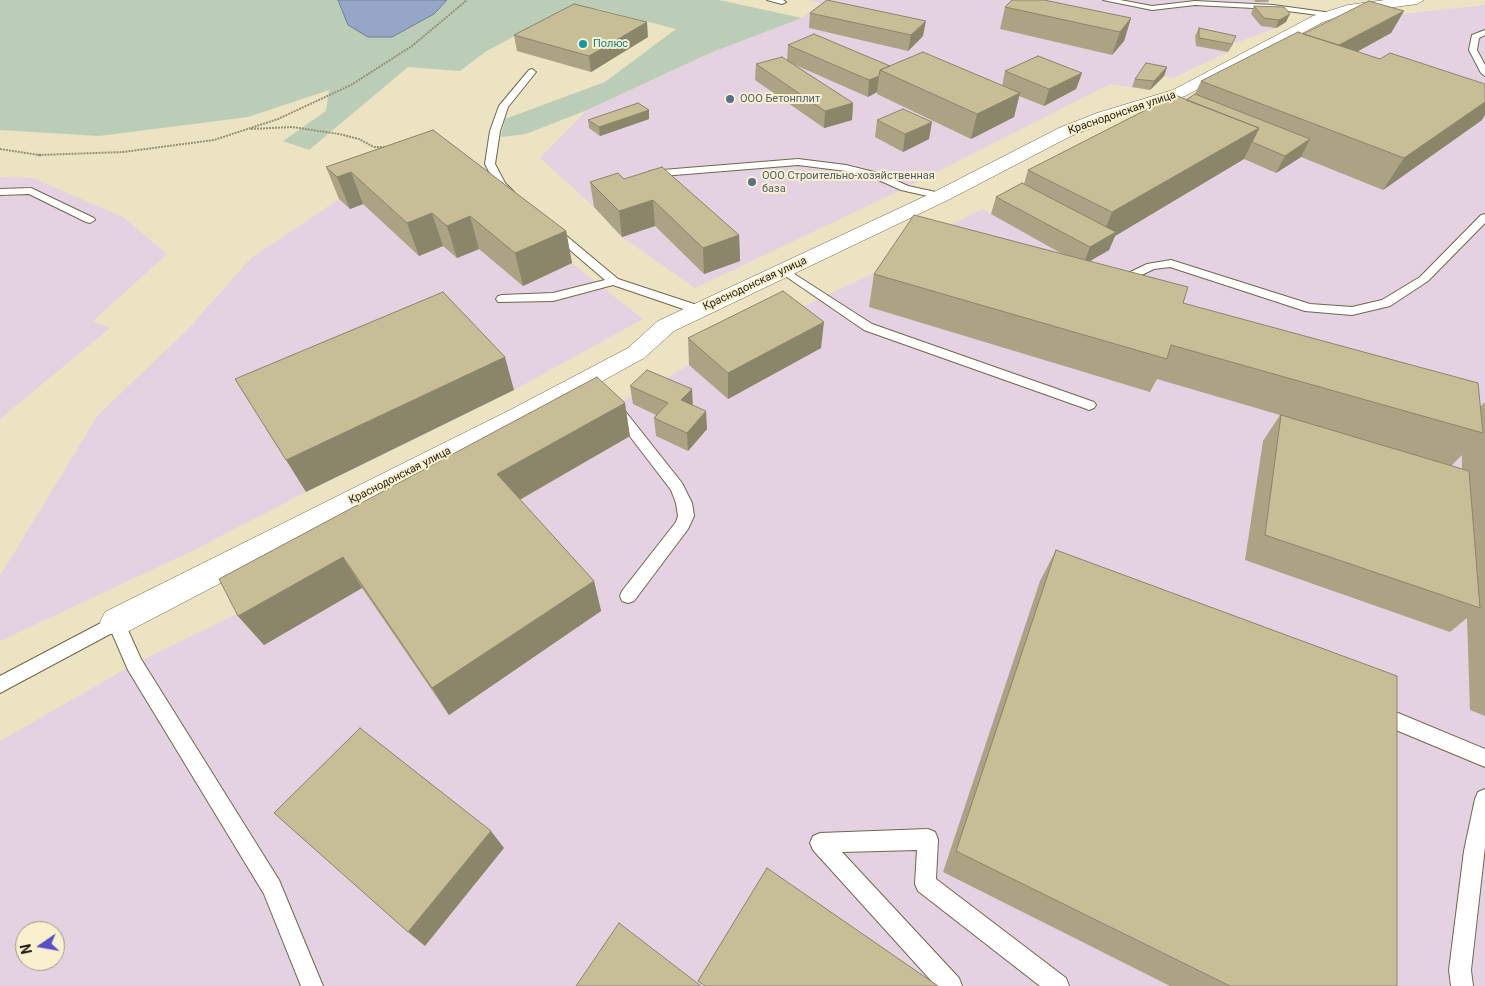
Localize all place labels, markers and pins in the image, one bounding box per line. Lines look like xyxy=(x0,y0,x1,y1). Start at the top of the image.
place label: Полюс xyxy=(593,37,628,51)
marker: Полюс xyxy=(577,38,589,50)
place label: ООО Бетонплит xyxy=(740,92,820,106)
marker: ООО Бетонплит xyxy=(724,93,736,105)
place label: ООО Строительно-хозяйственная база xyxy=(762,169,935,195)
marker: ООО Строительно-хозяйственная база xyxy=(746,176,758,188)

